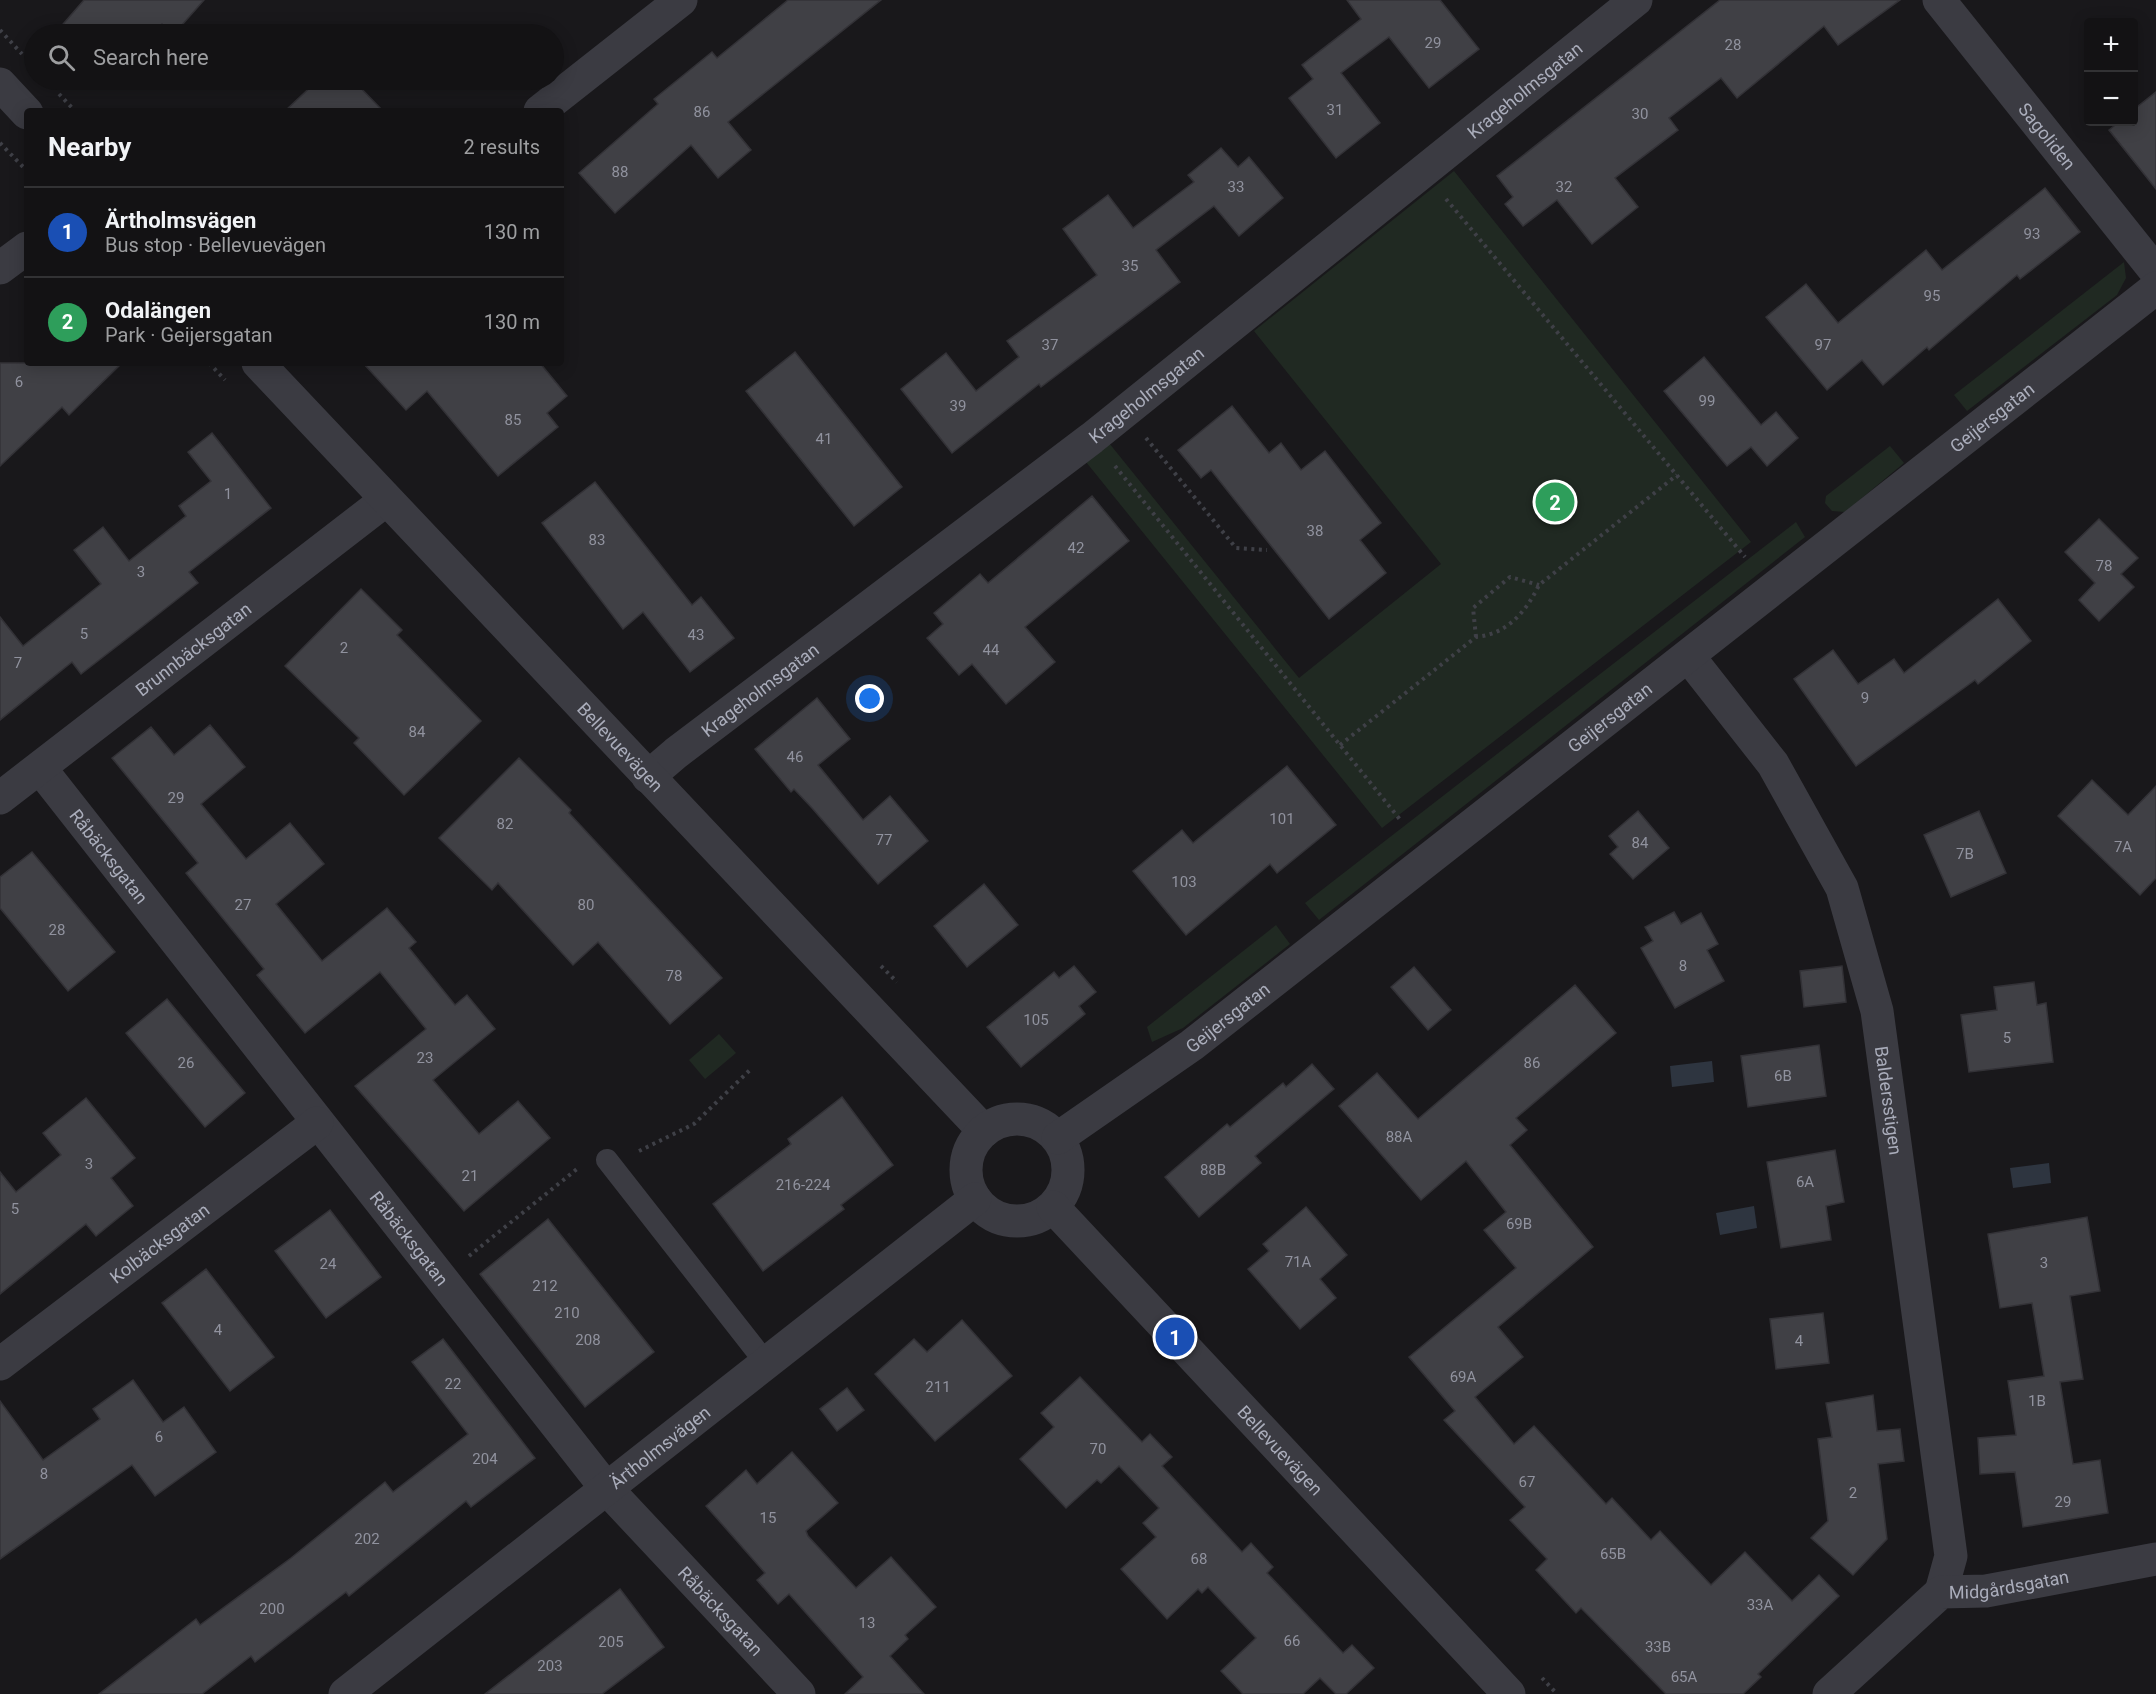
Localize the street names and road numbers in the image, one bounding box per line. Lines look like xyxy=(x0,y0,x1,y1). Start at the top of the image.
street label: Krageholmsgatan xyxy=(1463,37,1586,142)
street label: Sagoliden xyxy=(2015,98,2080,174)
street label: Krageholmsgatan xyxy=(1084,342,1208,447)
street label: Geijersgatan xyxy=(1946,378,2038,456)
street label: Brunnbäcksgatan xyxy=(131,598,255,700)
street label: Krageholmsgatan xyxy=(697,638,823,741)
street label: Geijersgatan xyxy=(1563,678,1656,757)
street label: Bellevuevägen xyxy=(574,698,668,796)
street label: Råbäcksgatan xyxy=(66,805,153,907)
street label: Geijersgatan xyxy=(1181,978,1274,1057)
street label: Baldersstigen xyxy=(1871,1045,1907,1156)
street label: Råbäcksgatan xyxy=(366,1187,453,1290)
street label: Kolbäcksgatan xyxy=(105,1199,213,1287)
street label: Ärtholmsvägen xyxy=(605,1401,714,1493)
street label: Bellevuevägen xyxy=(1234,1401,1328,1499)
street label: Råbäcksgatan xyxy=(674,1562,768,1660)
street label: Midgårdsgatan xyxy=(1949,1565,2071,1602)

